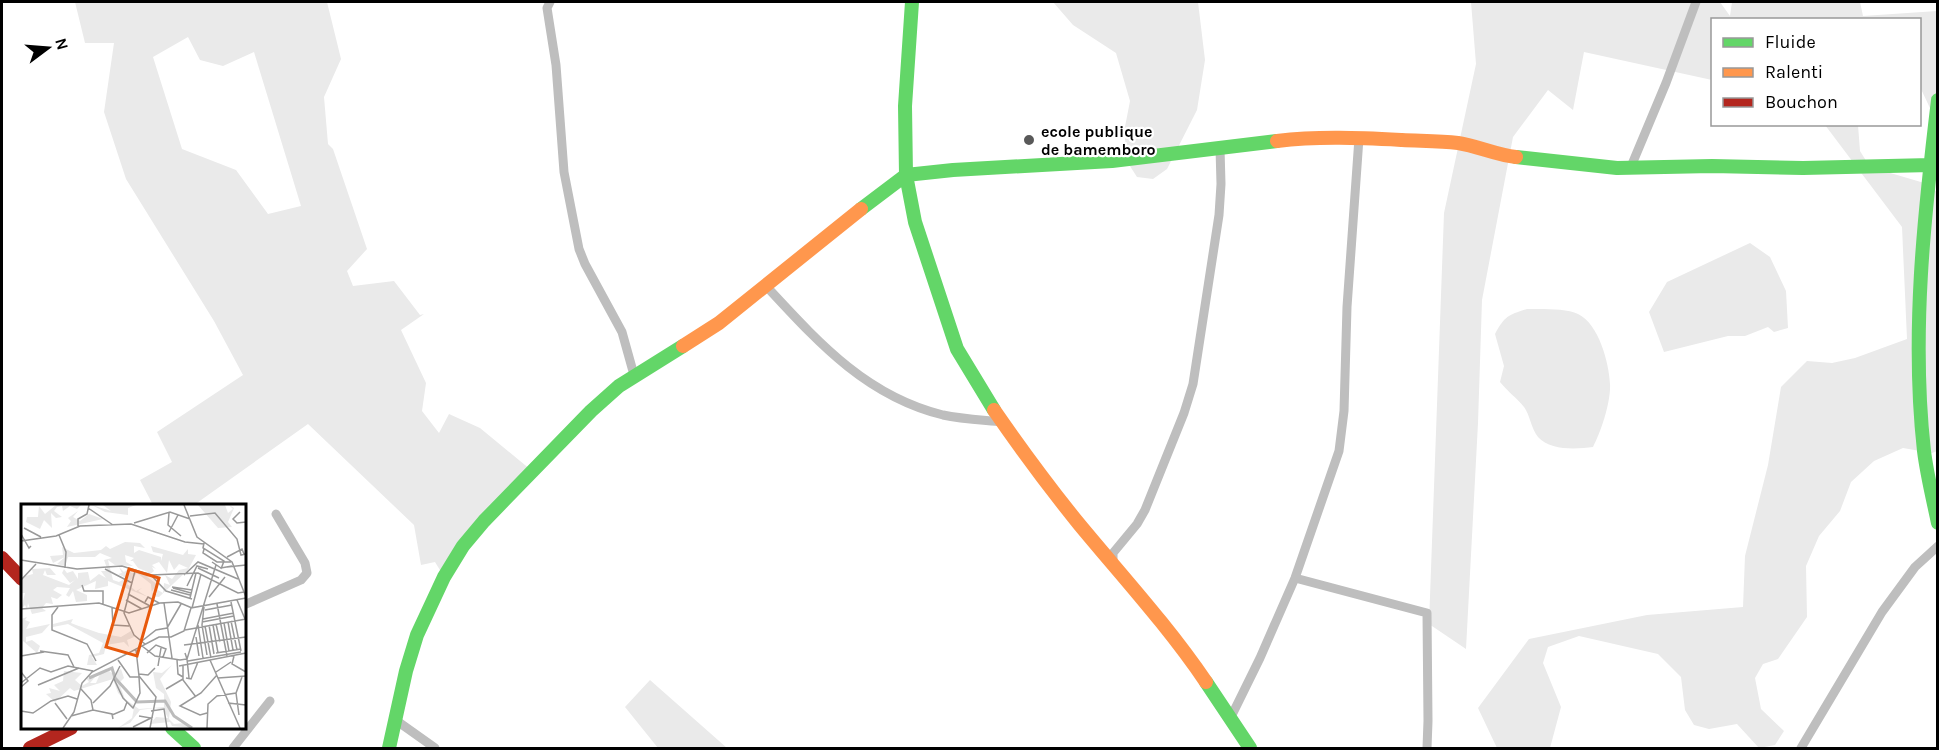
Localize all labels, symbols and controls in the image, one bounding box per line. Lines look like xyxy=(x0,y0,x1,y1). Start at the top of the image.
north arrow xyxy=(18,18,78,78)
legend xyxy=(1711,18,1921,126)
text: Fluide xyxy=(1765,31,1816,53)
text: N xyxy=(51,36,73,52)
text: Ralenti xyxy=(1765,61,1823,83)
text: Bouchon xyxy=(1765,91,1838,113)
place label: ecole publique de bamemboro xyxy=(1041,122,1156,159)
marker: ecole publique de bamemboro xyxy=(1022,133,1036,147)
inset map xyxy=(21,504,246,729)

